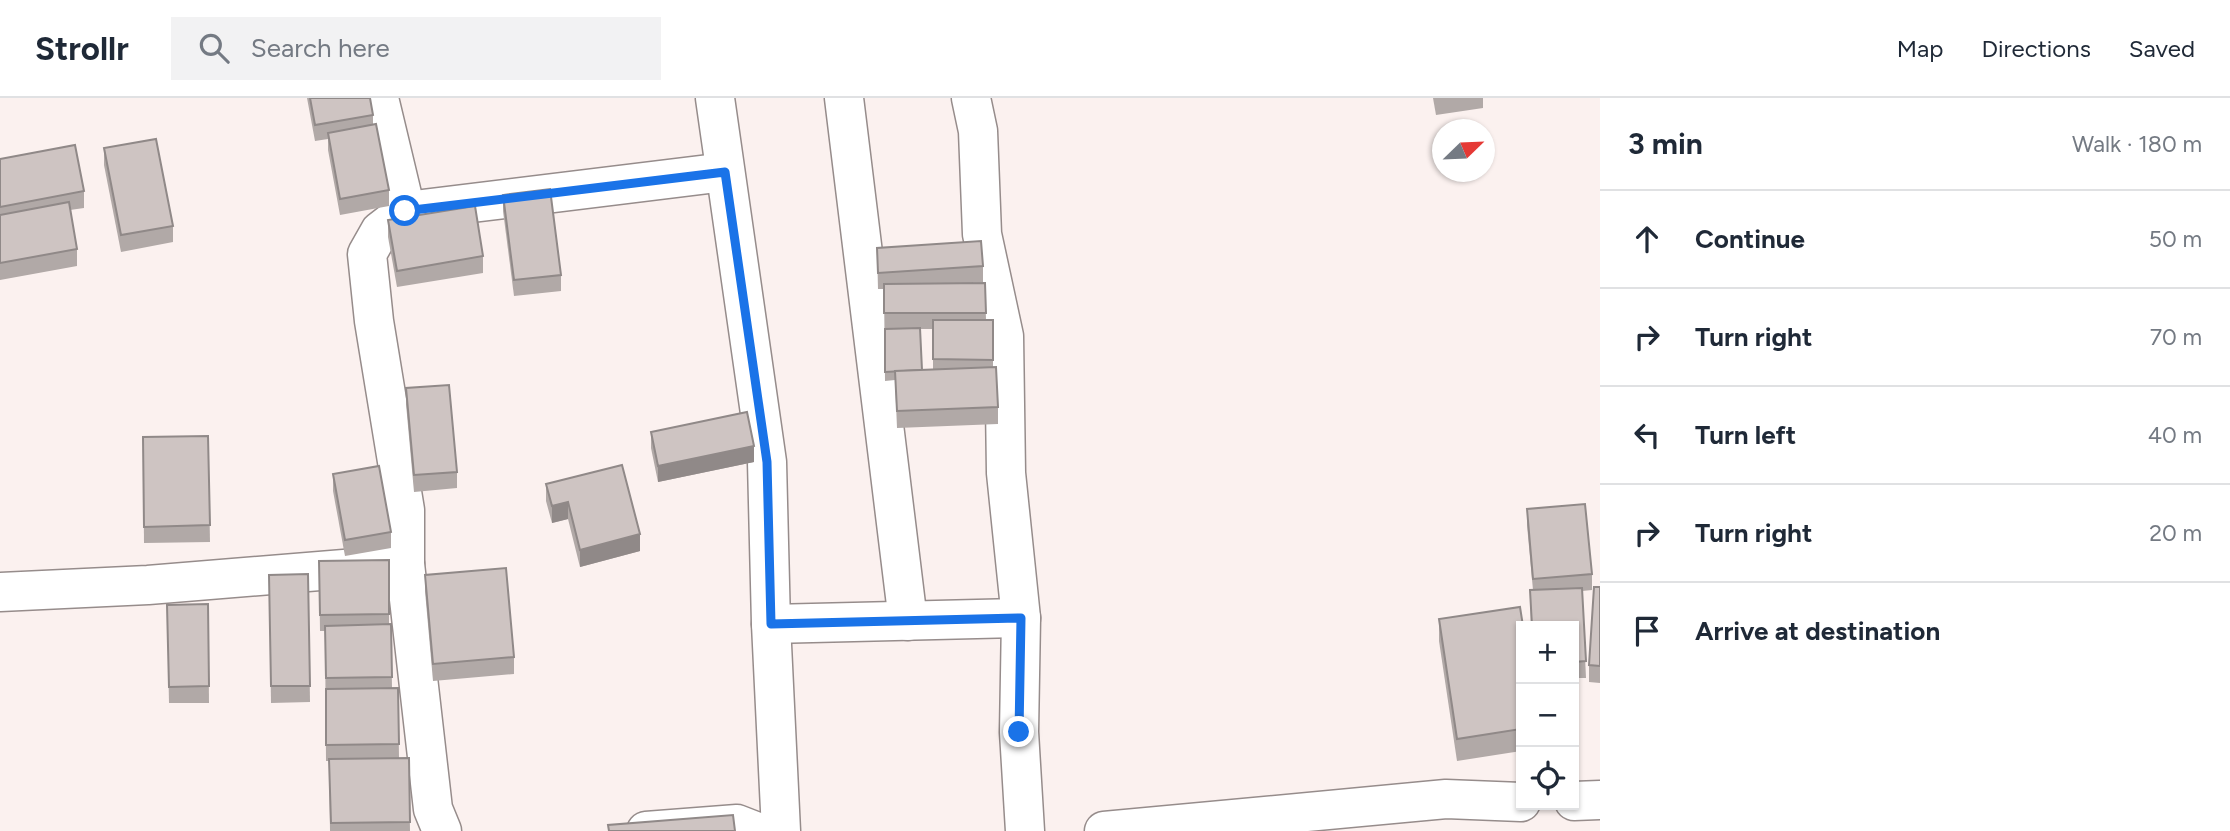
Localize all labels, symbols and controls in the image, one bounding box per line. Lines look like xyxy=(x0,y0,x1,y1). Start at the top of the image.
search box xyxy=(171,17,661,80)
text: Strollr xyxy=(35,29,129,68)
icon: search xyxy=(195,29,233,67)
text: Search here xyxy=(251,32,390,64)
text: Map xyxy=(1897,34,1943,63)
text: Directions xyxy=(1981,34,2091,63)
text: Saved xyxy=(2129,34,2195,63)
north arrow xyxy=(1432,119,1495,182)
text: 3 min xyxy=(1628,125,1703,162)
text: Walk · 180 m xyxy=(2072,130,2202,158)
route start xyxy=(389,195,420,226)
icon: ahead xyxy=(1628,220,1666,258)
text: Continue xyxy=(1695,223,1805,255)
text: 50 m xyxy=(2149,225,2202,253)
icon: right xyxy=(1628,318,1666,356)
text: Turn right xyxy=(1695,321,1812,353)
text: 70 m xyxy=(2150,323,2202,351)
icon: left xyxy=(1628,416,1666,454)
text: Turn left xyxy=(1695,419,1796,451)
text: 40 m xyxy=(2148,421,2202,449)
icon: right xyxy=(1628,514,1666,552)
text: Turn right xyxy=(1695,517,1812,549)
text: 20 m xyxy=(2149,519,2202,547)
icon: arrive xyxy=(1628,612,1666,650)
text: Arrive at destination xyxy=(1695,615,1940,647)
map controls xyxy=(1516,621,1579,810)
button: + xyxy=(1516,621,1579,684)
button: − xyxy=(1516,684,1579,747)
route end xyxy=(1003,716,1034,747)
button: locate xyxy=(1516,747,1579,810)

